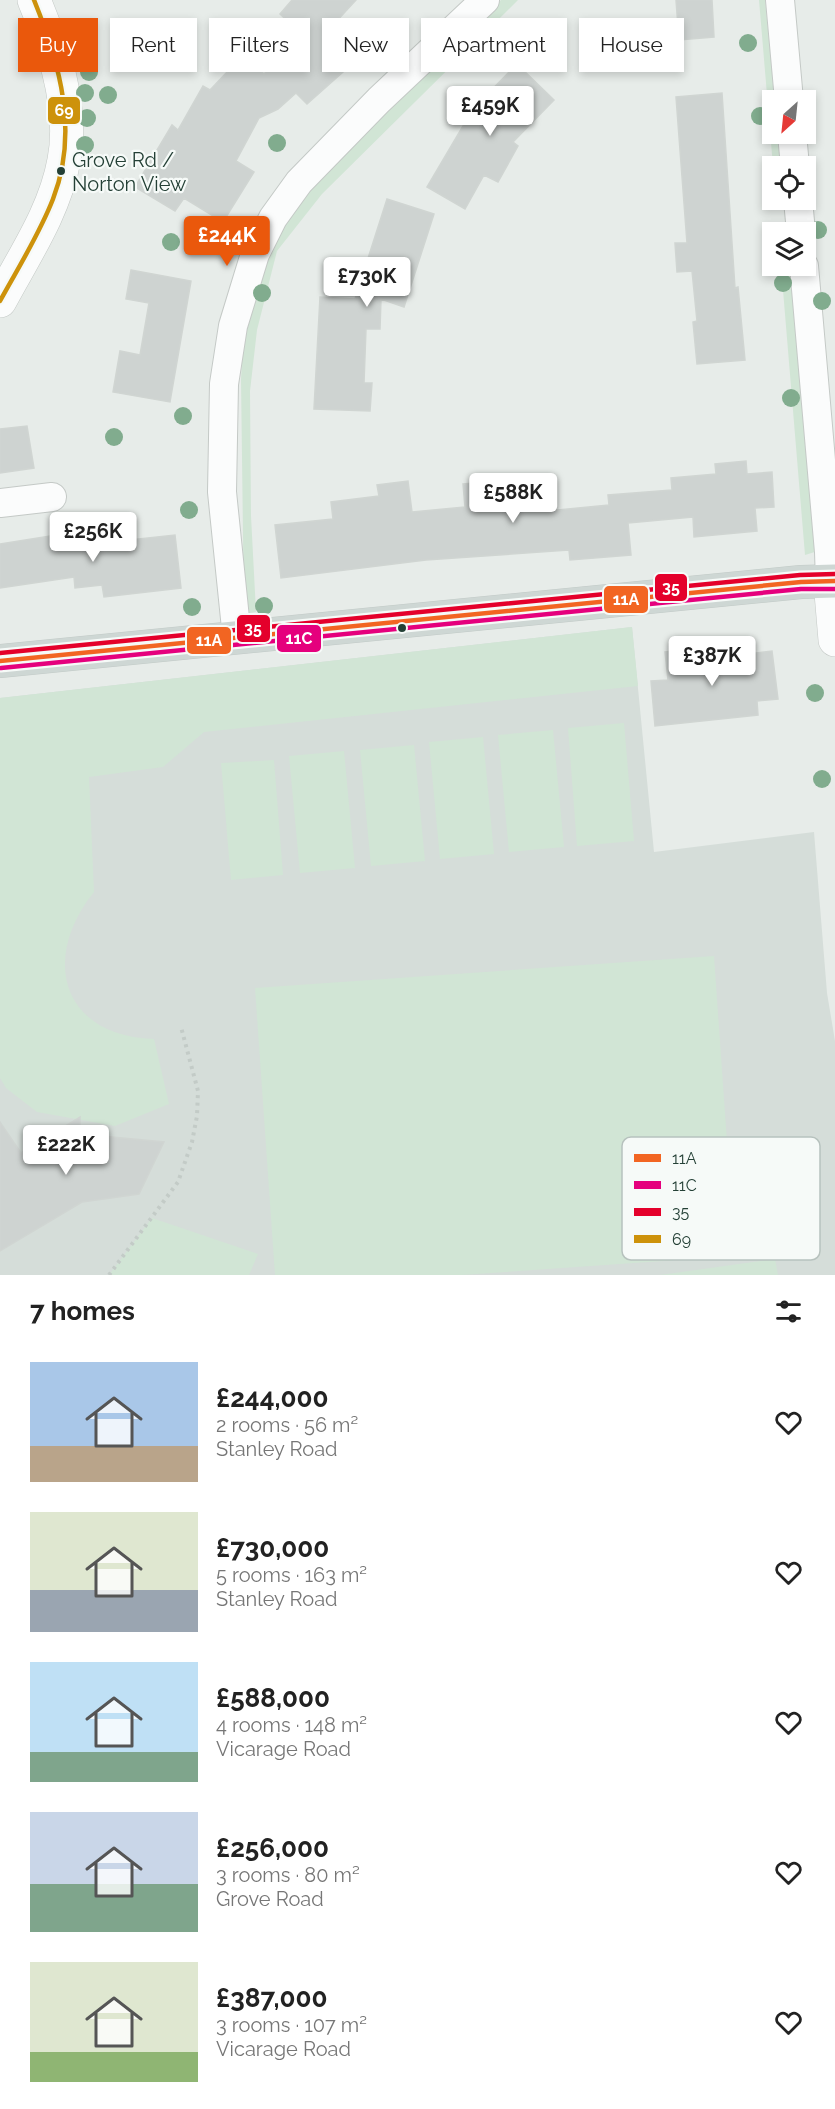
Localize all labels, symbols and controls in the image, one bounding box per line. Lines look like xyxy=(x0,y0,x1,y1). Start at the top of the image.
chip: Buy xyxy=(18,18,98,72)
chip: Rent xyxy=(110,18,197,72)
chip: Filters xyxy=(209,18,310,72)
chip: New xyxy=(322,18,409,72)
chip: Apartment xyxy=(421,18,567,72)
chip: House xyxy=(579,18,684,72)
pin: £459K xyxy=(448,86,532,137)
north arrow xyxy=(762,90,816,144)
map controls xyxy=(762,90,816,276)
text: £459K xyxy=(461,93,519,117)
line badge: 69 xyxy=(47,96,81,125)
text: 69 xyxy=(54,101,74,120)
place label: Grove Rd / Norton View xyxy=(72,148,186,196)
button: locate xyxy=(762,156,816,210)
marker: Grove Rd / Norton View xyxy=(55,165,67,177)
pin: £244K xyxy=(185,216,269,267)
button: layers xyxy=(762,222,816,276)
text: £244K xyxy=(198,223,256,247)
pin: £730K xyxy=(325,257,409,308)
text: £730K xyxy=(338,264,396,288)
pin: £588K xyxy=(471,473,555,524)
text: £588K xyxy=(483,480,543,504)
pin: £256K xyxy=(51,512,135,563)
text: £256K xyxy=(64,519,122,543)
line badge: 35 xyxy=(654,573,688,602)
text: 35 xyxy=(662,578,680,597)
line badge: 11A xyxy=(603,585,649,614)
text: 11A xyxy=(613,590,640,609)
line badge: 35 xyxy=(236,614,271,643)
text: 35 xyxy=(244,619,262,638)
unlabelled marker xyxy=(396,622,408,634)
line badge: 11C xyxy=(276,624,322,653)
line badge: 11A xyxy=(186,626,232,655)
text: 11C xyxy=(286,629,312,648)
text: 11A xyxy=(196,631,223,650)
pin: £387K xyxy=(670,636,754,687)
text: £387K xyxy=(683,643,741,667)
pin: £222K xyxy=(24,1125,108,1176)
text: £222K xyxy=(37,1132,95,1156)
legend xyxy=(622,1137,820,1260)
text: 11A xyxy=(672,1149,697,1168)
text: 11C xyxy=(672,1176,697,1195)
text: 35 xyxy=(672,1203,690,1222)
text: 69 xyxy=(672,1230,691,1249)
icon: filters xyxy=(772,1295,805,1328)
text: 7 homes xyxy=(30,1296,135,1326)
text: £244,000 xyxy=(216,1383,328,1413)
icon: home xyxy=(78,1386,150,1458)
icon: heart xyxy=(772,1406,805,1439)
text: 2 rooms · 56 m² xyxy=(216,1413,358,1437)
text: Stanley Road xyxy=(216,1437,337,1461)
text: £730,000 xyxy=(216,1533,329,1563)
icon: home xyxy=(78,1536,150,1608)
icon: heart xyxy=(772,1556,805,1589)
text: 5 rooms · 163 m² xyxy=(216,1563,367,1587)
text: Stanley Road xyxy=(216,1587,337,1611)
text: £588,000 xyxy=(216,1683,330,1713)
icon: home xyxy=(78,1686,150,1758)
icon: heart xyxy=(772,1706,805,1739)
text: 4 rooms · 148 m² xyxy=(216,1713,367,1737)
text: Vicarage Road xyxy=(216,1737,351,1761)
text: £256,000 xyxy=(216,1833,329,1863)
icon: home xyxy=(78,1836,150,1908)
icon: heart xyxy=(772,1856,805,1889)
text: 3 rooms · 80 m² xyxy=(216,1863,360,1887)
text: Grove Road xyxy=(216,1887,324,1911)
text: £387,000 xyxy=(216,1983,327,2013)
icon: home xyxy=(78,1986,150,2058)
icon: heart xyxy=(772,2006,805,2039)
text: 3 rooms · 107 m² xyxy=(216,2013,367,2037)
text: Vicarage Road xyxy=(216,2037,351,2061)

